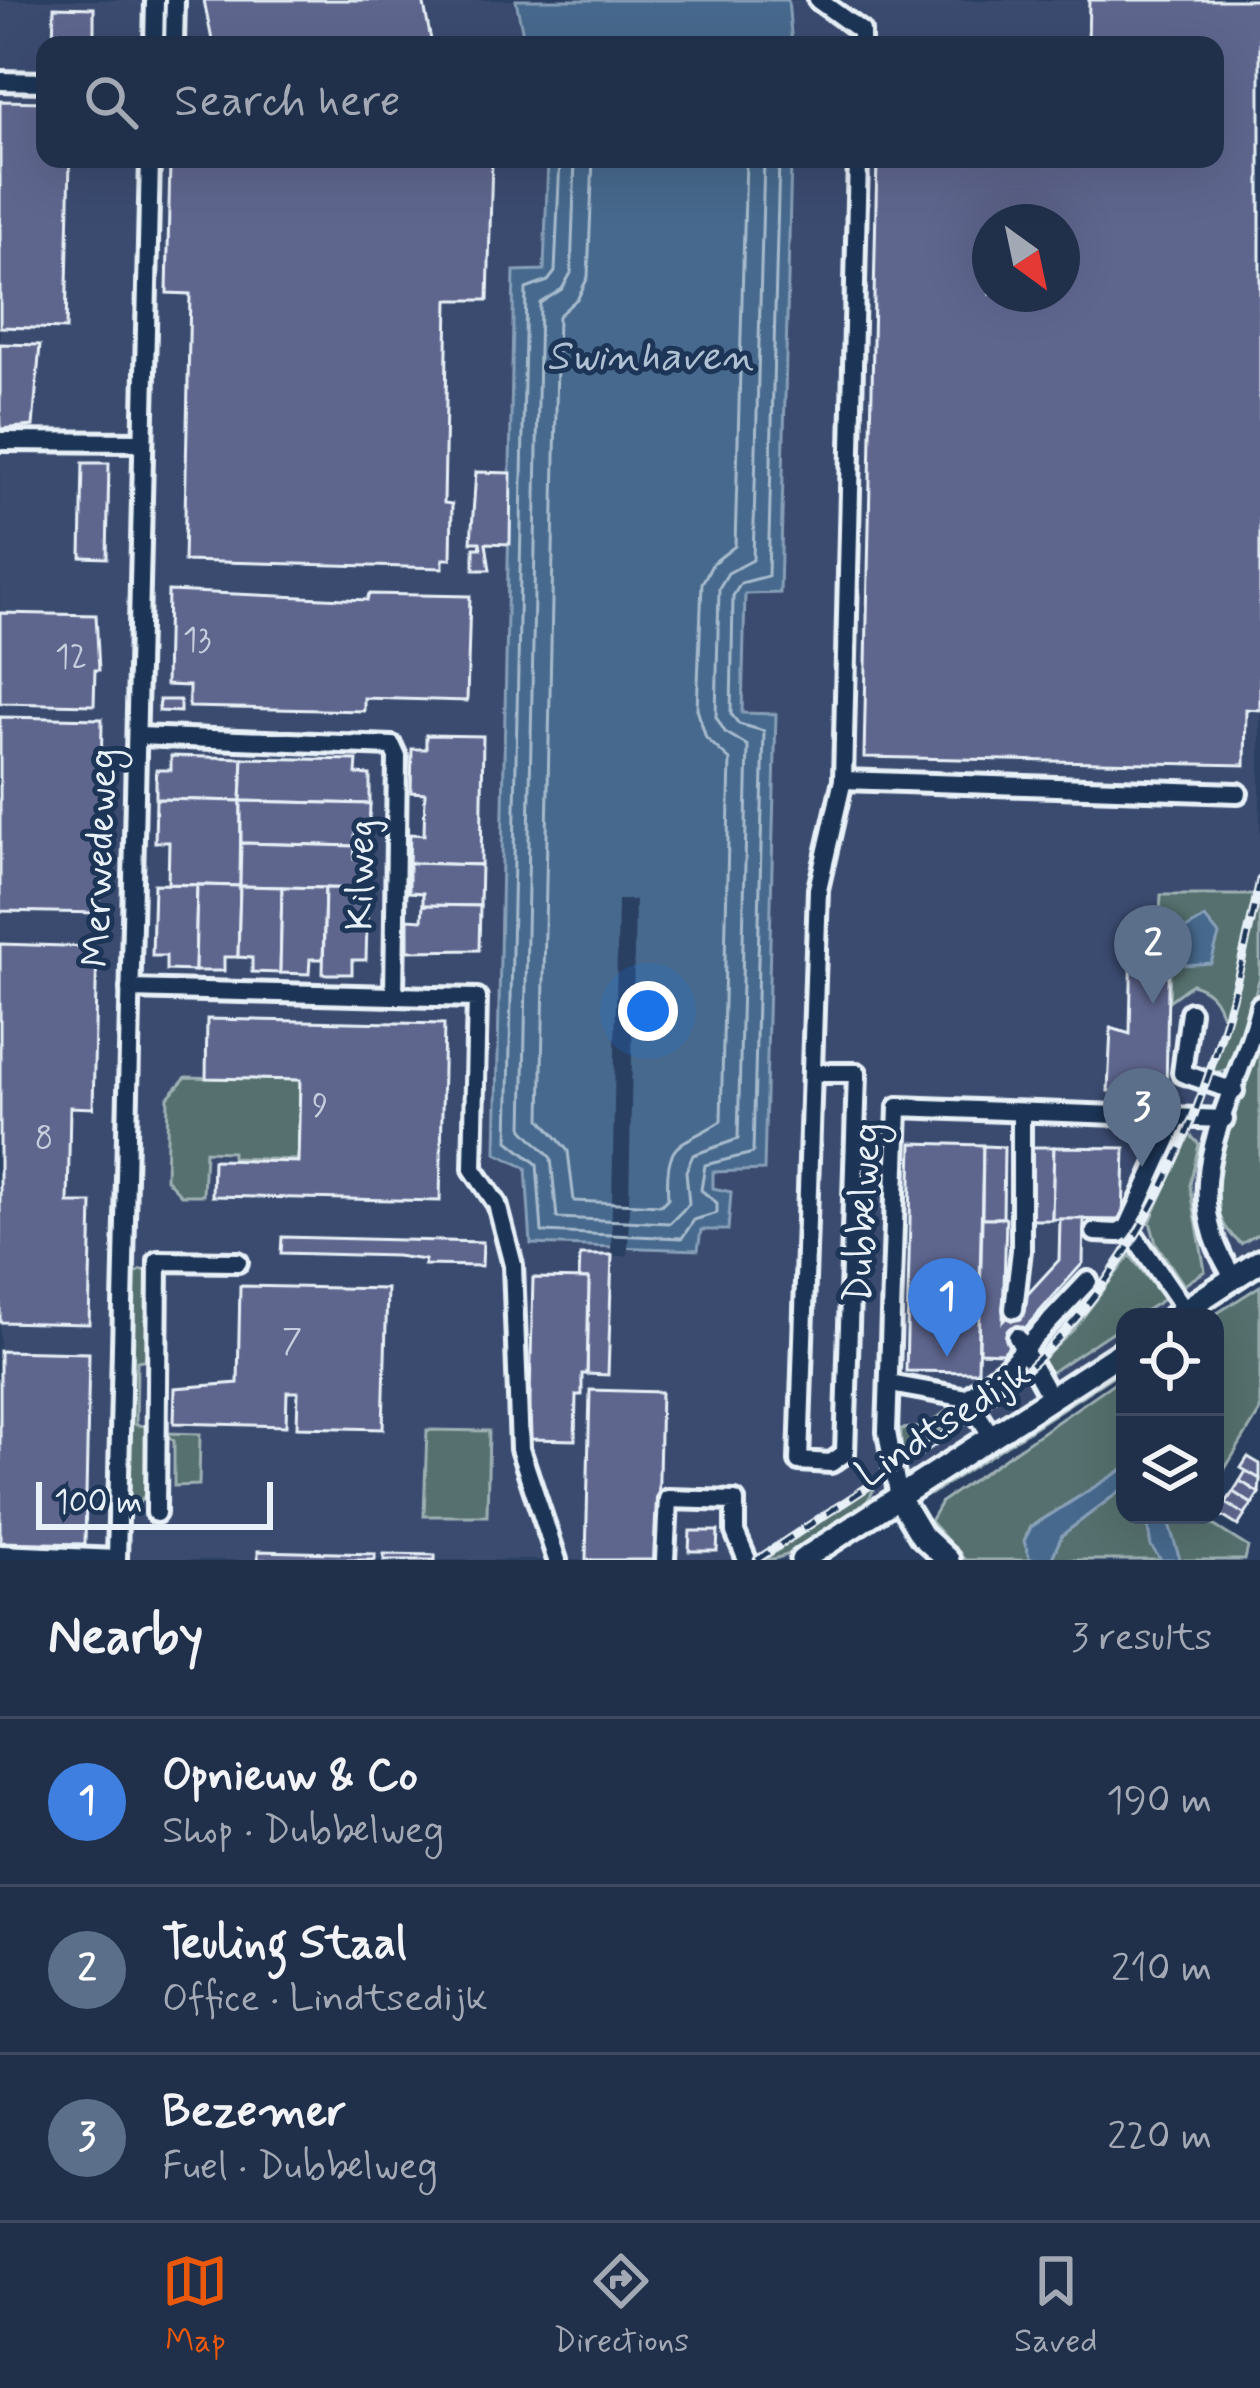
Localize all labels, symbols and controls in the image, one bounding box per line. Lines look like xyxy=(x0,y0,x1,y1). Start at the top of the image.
search box xyxy=(36,36,1224,168)
icon: search xyxy=(78,69,144,135)
text: Search here xyxy=(174,73,401,132)
north arrow xyxy=(972,204,1080,312)
water label: Swinhaven xyxy=(546,330,754,385)
house number: 13 xyxy=(183,619,211,663)
house number: 12 xyxy=(55,636,87,680)
street label: Merwedeweg xyxy=(72,748,133,968)
street label: Kilweg xyxy=(336,819,388,931)
pin: 2 xyxy=(1114,905,1192,1004)
your location xyxy=(618,981,678,1041)
pin: 3 xyxy=(1103,1068,1181,1167)
house number: 9 xyxy=(312,1085,328,1129)
house number: 8 xyxy=(35,1117,53,1161)
street label: Dubbelweg xyxy=(834,1122,897,1305)
pin: 1 xyxy=(908,1258,986,1357)
map controls xyxy=(1116,1308,1224,1524)
button: locate xyxy=(1116,1308,1224,1416)
house number: 7 xyxy=(282,1320,302,1364)
street label: Lindtsedijk xyxy=(847,1350,1041,1500)
button: layers xyxy=(1116,1416,1224,1524)
scale bar xyxy=(36,1476,273,1529)
text: 100 m xyxy=(54,1481,143,1525)
text: Nearby xyxy=(48,1605,203,1671)
text: 3 results xyxy=(1071,1613,1212,1664)
text: Opnieuw & Co xyxy=(162,1747,418,1806)
text: 1 xyxy=(78,1776,96,1827)
text: 190 m xyxy=(1106,1776,1212,1827)
text: Shop · Dubbelweg xyxy=(162,1806,444,1857)
text: Teuling Staal xyxy=(162,1915,407,1974)
text: 2 xyxy=(77,1944,97,1995)
text: 210 m xyxy=(1111,1944,1212,1995)
text: Office · Lindtsedijk xyxy=(162,1974,488,2025)
text: Bezemer xyxy=(162,2083,346,2142)
text: 3 xyxy=(78,2112,96,2163)
text: 220 m xyxy=(1107,2112,1212,2163)
text: Fuel · Dubbelweg xyxy=(162,2142,438,2193)
tab: Map xyxy=(162,2248,228,2364)
tab: Directions xyxy=(553,2248,689,2364)
tab: Saved xyxy=(1014,2248,1098,2364)

